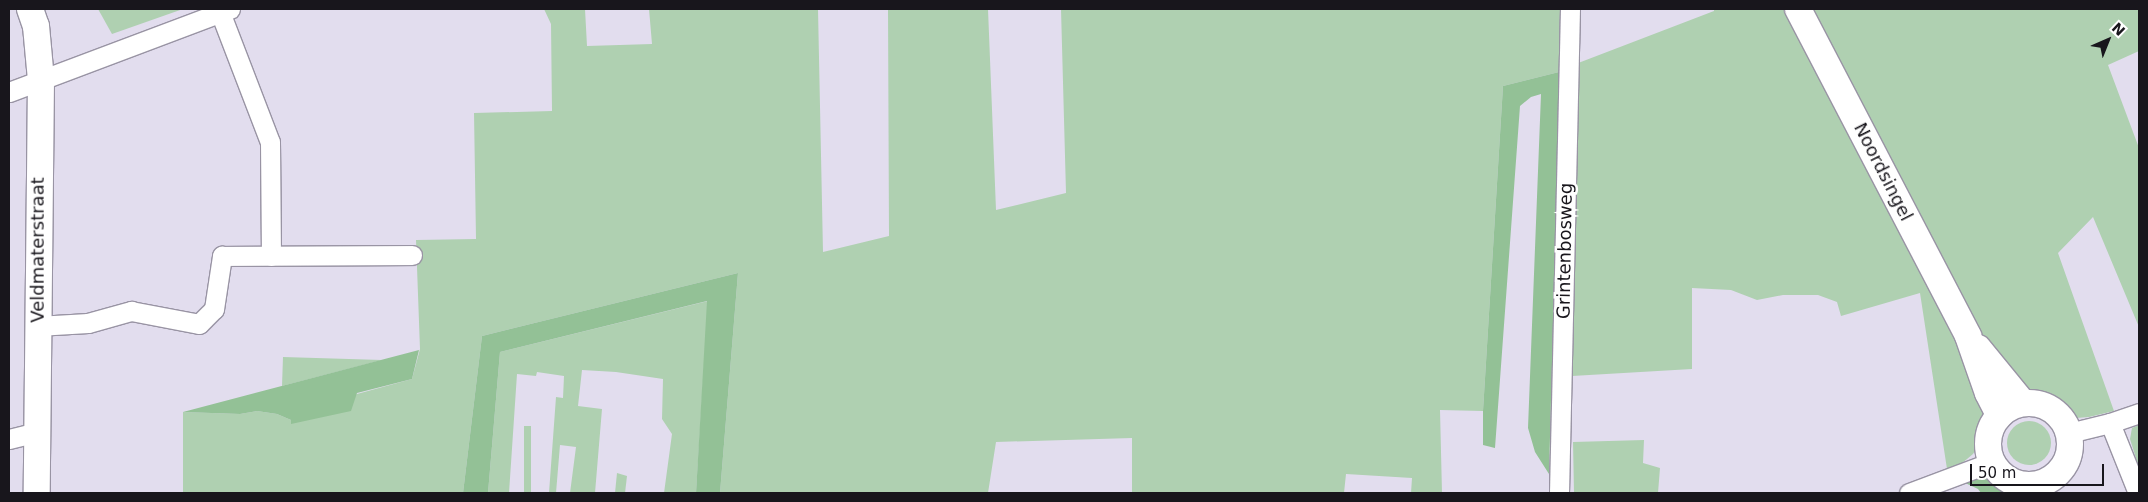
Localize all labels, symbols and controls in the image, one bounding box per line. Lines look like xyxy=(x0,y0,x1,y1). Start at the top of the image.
north arrow xyxy=(2083,15,2133,65)
text: N xyxy=(2109,19,2128,39)
street label: Noordsingel xyxy=(1849,119,1917,225)
street label: Veldmaterstraat xyxy=(27,177,49,323)
street label: Grintenbosweg xyxy=(1553,183,1577,319)
scale bar xyxy=(1973,454,2107,486)
text: 50 m xyxy=(1978,464,2016,482)

